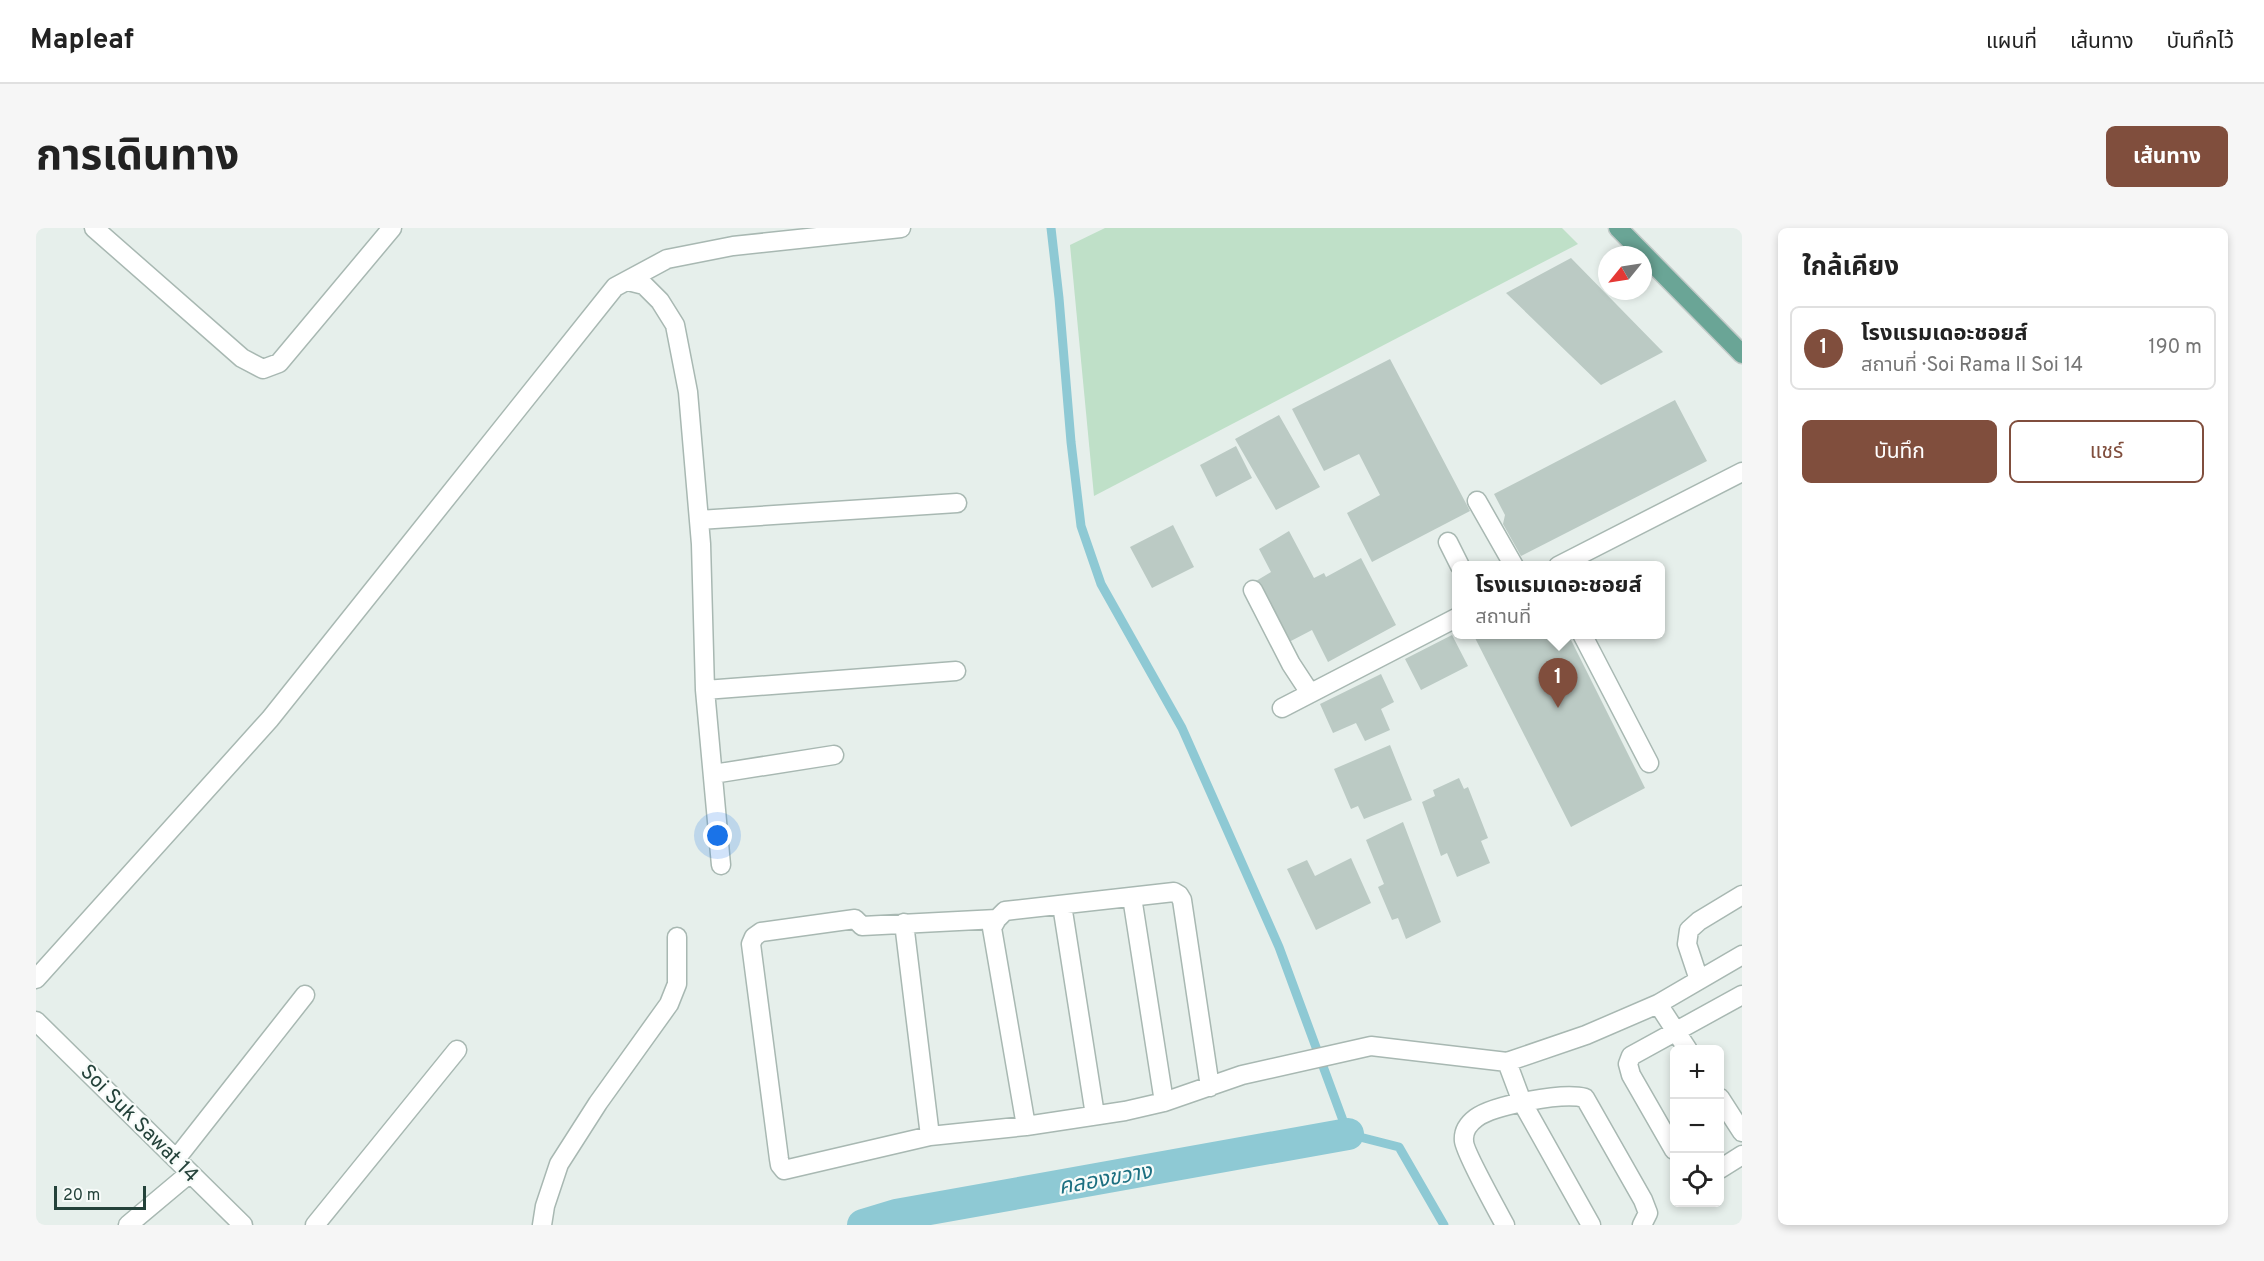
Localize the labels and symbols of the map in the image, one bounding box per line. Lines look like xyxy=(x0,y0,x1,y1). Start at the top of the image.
north arrow xyxy=(1598,246,1652,300)
pin: 1 xyxy=(1538,658,1577,708)
your location xyxy=(703,821,732,850)
street label: Soi Suk Sawat 14 xyxy=(74,1059,204,1189)
water label: คลองขวาง xyxy=(1057,1159,1155,1202)
scale bar xyxy=(54,1183,146,1210)

